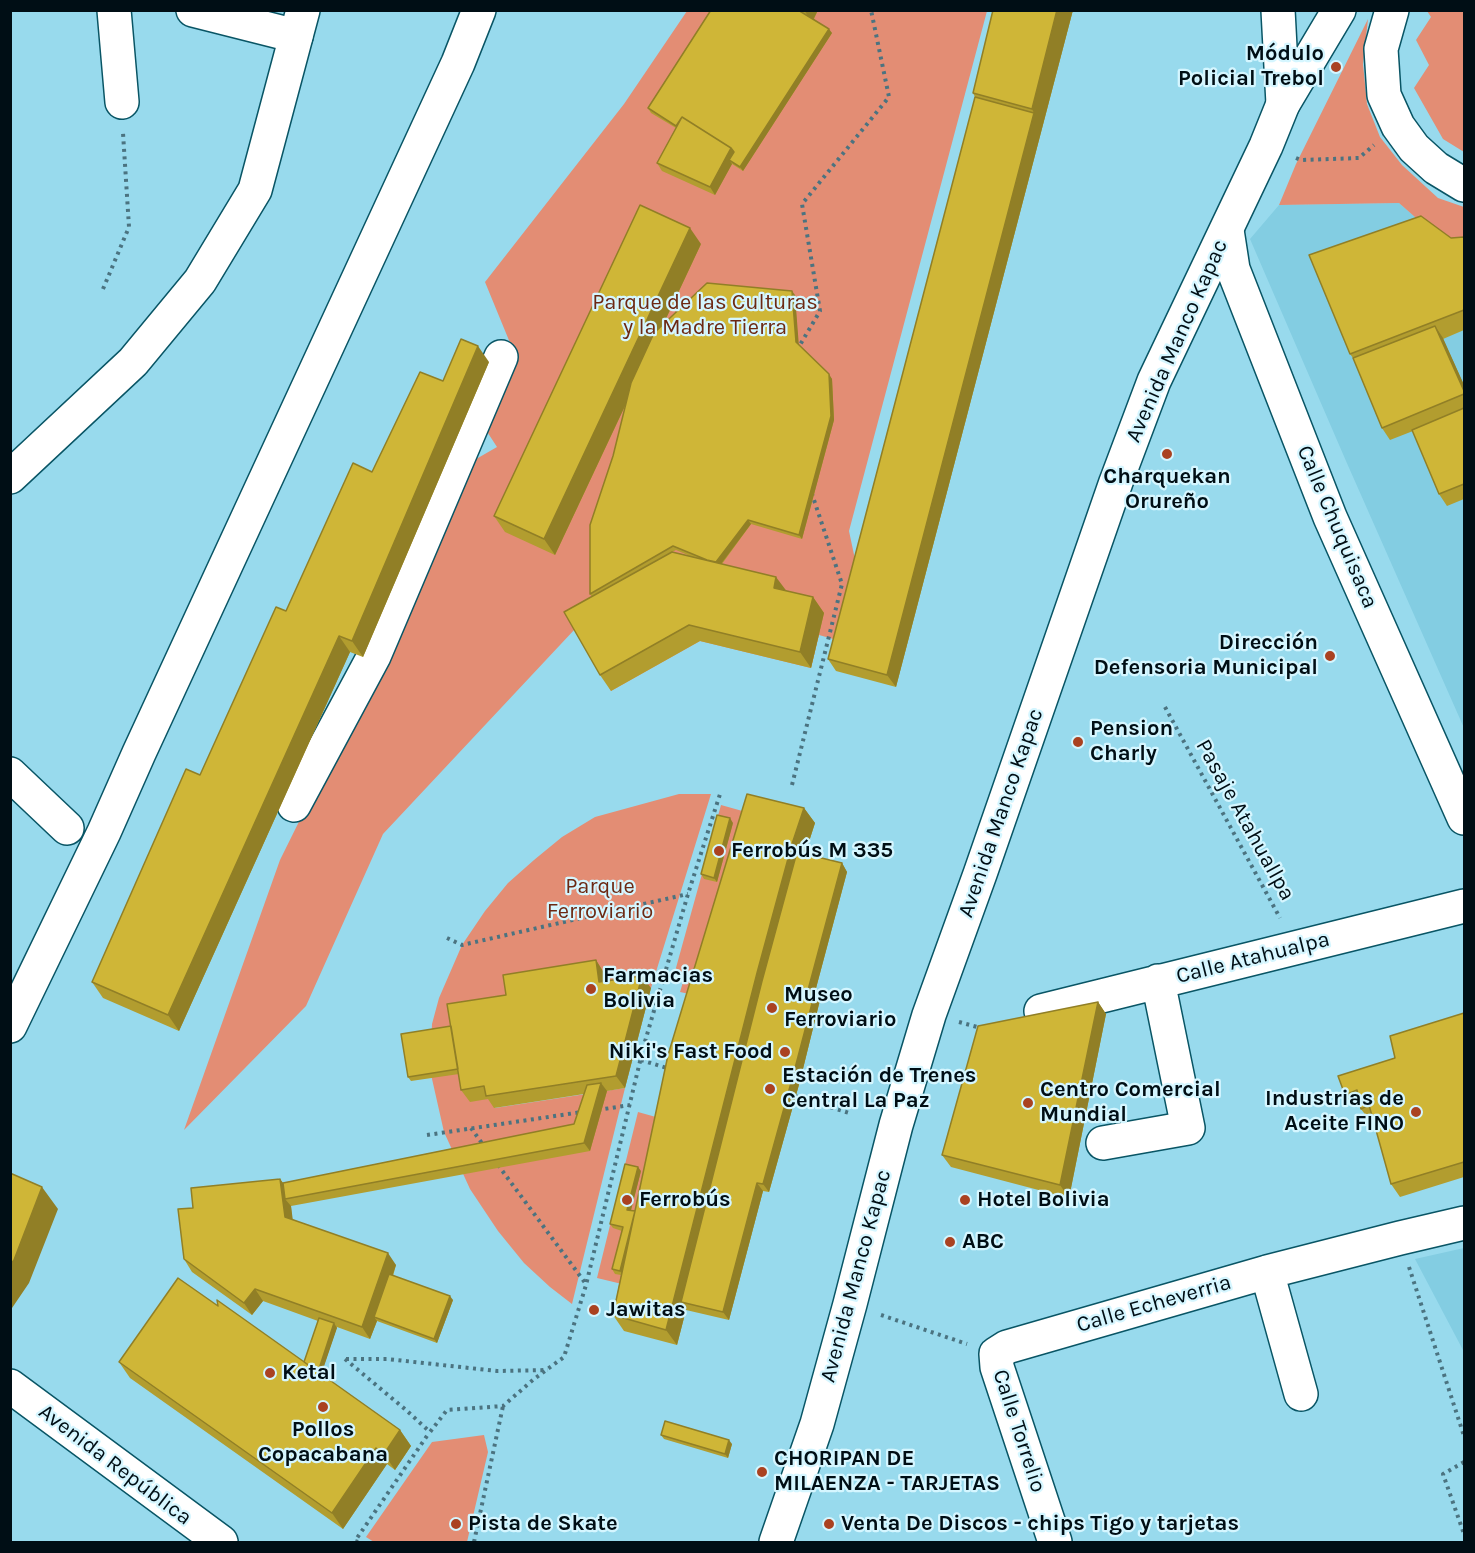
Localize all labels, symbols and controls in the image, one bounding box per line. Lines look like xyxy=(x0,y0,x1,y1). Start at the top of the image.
place label: Módulo Policial Trebol xyxy=(1178,41,1324,92)
marker: Módulo Policial Trebol xyxy=(1329,60,1343,74)
street label: Avenida Manco Kapac xyxy=(1120,236,1234,446)
park label: Parque de las Culturas y la Madre Tierra xyxy=(592,290,818,342)
street label: Calle Chuquisaca xyxy=(1291,442,1383,612)
marker: Charquekan Orureño xyxy=(1160,447,1174,461)
place label: Charquekan Orureño xyxy=(1103,464,1231,516)
place label: Dirección Defensoria Municipal xyxy=(1094,630,1318,682)
marker: Dirección Defensoria Municipal xyxy=(1323,649,1337,663)
street label: Avenida Manco Kapac xyxy=(953,705,1049,921)
place label: Pension Charly xyxy=(1090,716,1173,768)
marker: Pension Charly xyxy=(1071,735,1085,749)
street label: Pasaje Atahuallpa xyxy=(1190,735,1300,905)
place label: Ferrobús M 335 xyxy=(731,838,893,864)
marker: Ferrobús M 335 xyxy=(712,844,726,858)
park label: Parque Ferroviario xyxy=(547,874,653,926)
street label: Calle Atahualpa xyxy=(1173,926,1333,990)
place label: Farmacias Bolivia xyxy=(603,963,713,1014)
marker: Farmacias Bolivia xyxy=(584,982,598,996)
place label: Museo Ferroviario xyxy=(784,982,897,1034)
marker: Museo Ferroviario xyxy=(765,1001,779,1015)
place label: Niki's Fast Food xyxy=(609,1039,773,1065)
marker: Niki's Fast Food xyxy=(778,1045,792,1059)
place label: Estación de Trenes Central La Paz xyxy=(782,1063,976,1114)
place label: Centro Comercial Mundial xyxy=(1040,1077,1221,1128)
marker: Estación de Trenes Central La Paz xyxy=(763,1082,777,1096)
place label: Industrias de Aceite FINO xyxy=(1265,1086,1404,1138)
marker: Centro Comercial Mundial xyxy=(1021,1096,1035,1110)
marker: Industrias de Aceite FINO xyxy=(1409,1105,1423,1119)
street label: Avenida Manco Kapac xyxy=(815,1167,897,1385)
place label: Ferrobús xyxy=(639,1187,731,1213)
place label: Hotel Bolivia xyxy=(977,1187,1110,1213)
marker: Ferrobús xyxy=(620,1193,634,1207)
marker: Hotel Bolivia xyxy=(958,1193,972,1207)
place label: ABC xyxy=(962,1229,1004,1255)
marker: ABC xyxy=(943,1235,957,1249)
street label: Calle Echeverria xyxy=(1074,1269,1234,1339)
place label: Jawitas xyxy=(606,1297,686,1323)
marker: Jawitas xyxy=(587,1303,601,1317)
place label: Ketal xyxy=(282,1360,336,1386)
marker: Ketal xyxy=(263,1366,277,1380)
street label: Calle Torrelio xyxy=(987,1366,1051,1496)
street label: Avenida República xyxy=(33,1399,197,1531)
marker: Pollos Copacabana xyxy=(316,1400,330,1414)
place label: Pollos Copacabana xyxy=(258,1417,388,1468)
place label: CHORIPAN DE MILAENZA - TARJETAS xyxy=(774,1446,1000,1498)
marker: CHORIPAN DE MILAENZA - TARJETAS xyxy=(755,1465,769,1479)
place label: Pista de Skate xyxy=(468,1511,618,1537)
place label: Venta De Discos - chips Tigo y tarjetas xyxy=(841,1511,1239,1537)
marker: Pista de Skate xyxy=(449,1517,463,1531)
marker: Venta De Discos - chips Tigo y tarjetas xyxy=(822,1517,836,1531)

